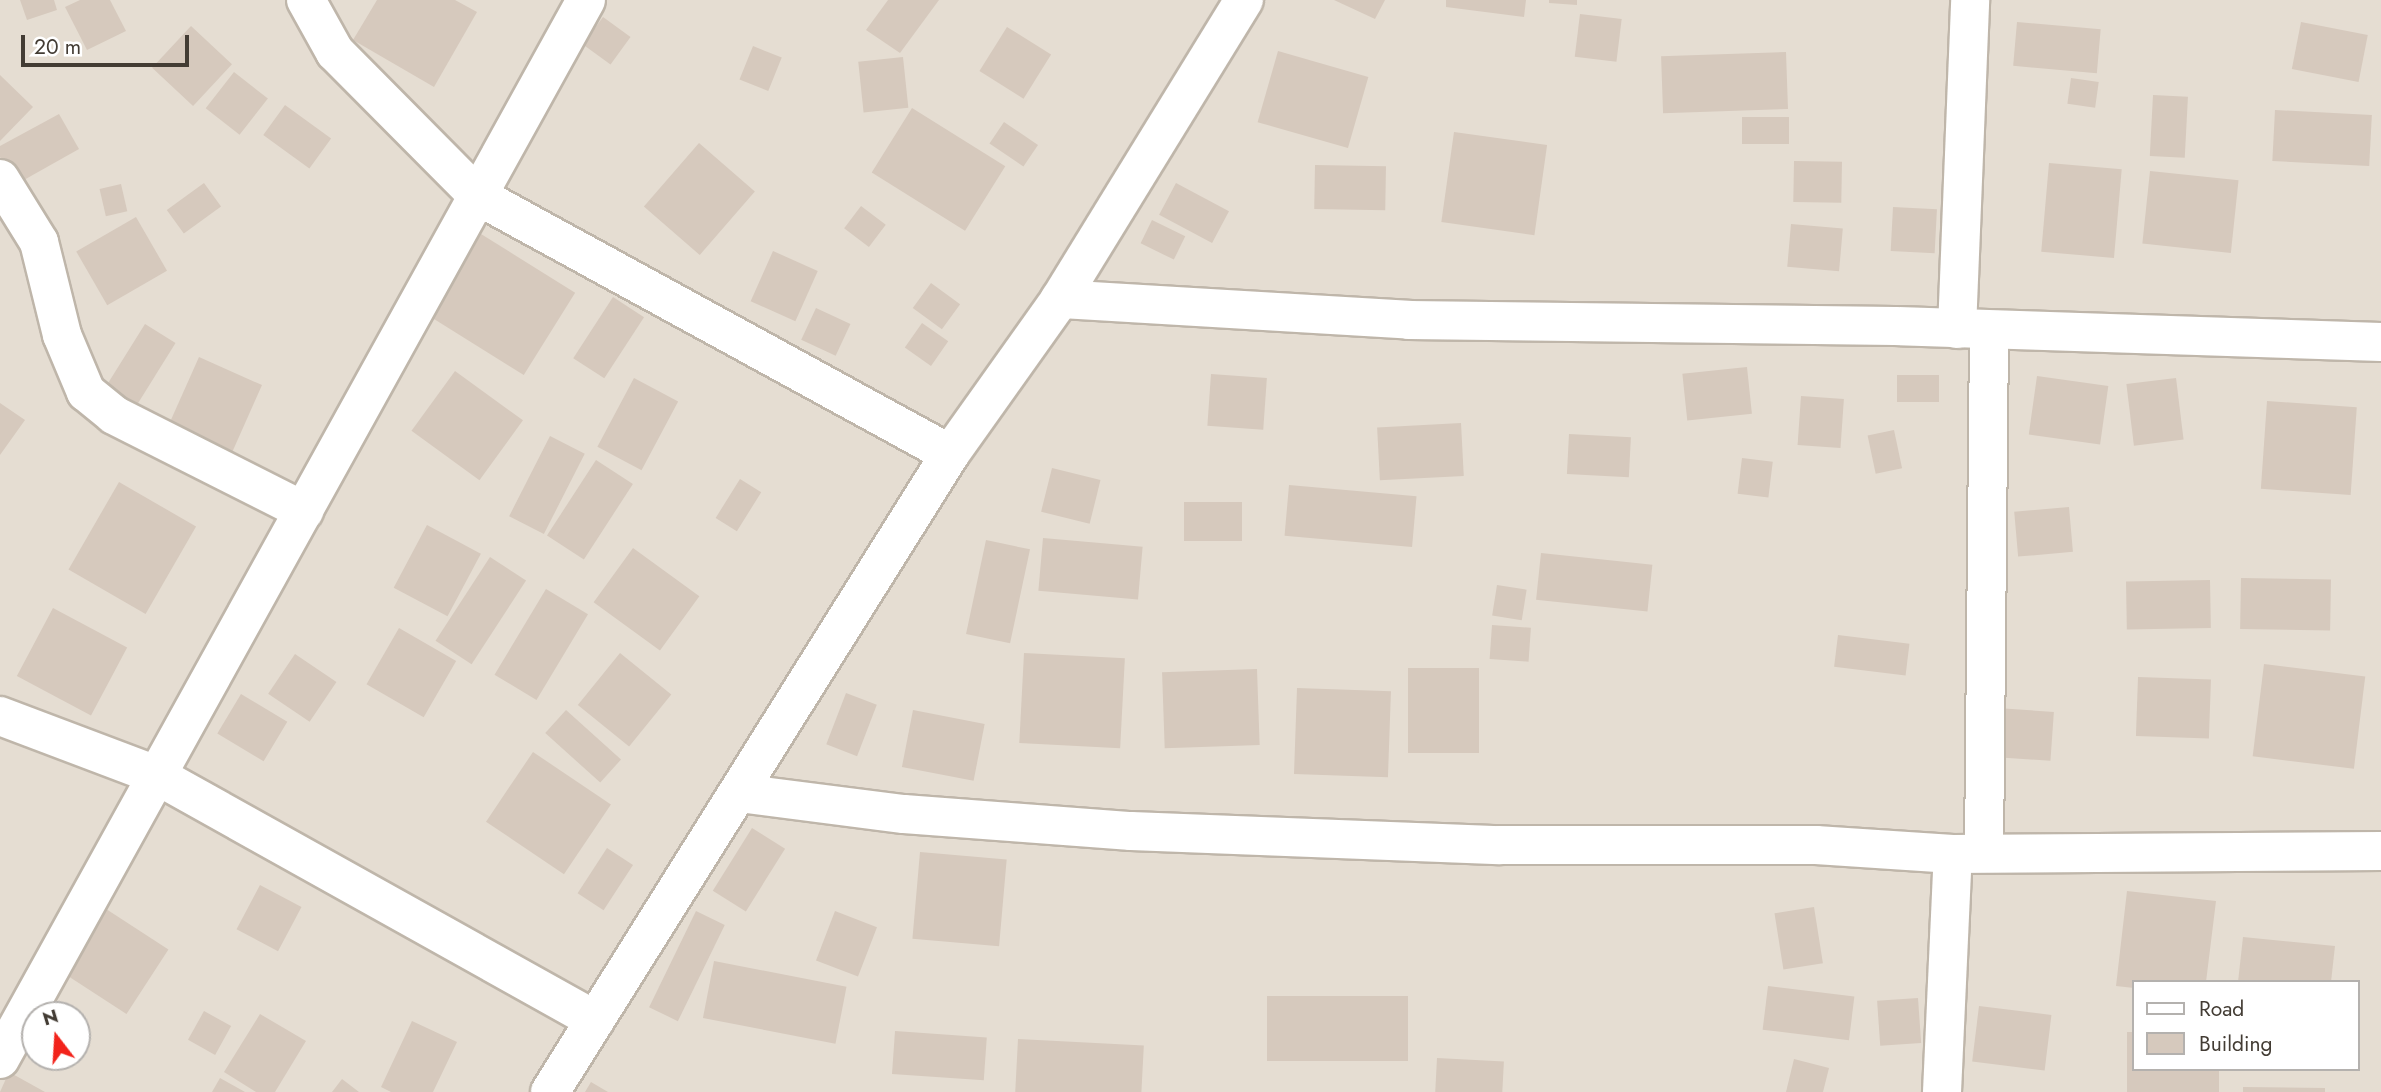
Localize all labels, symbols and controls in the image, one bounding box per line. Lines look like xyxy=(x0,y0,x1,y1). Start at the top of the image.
scale bar xyxy=(24,21,192,65)
text: 20 m xyxy=(34,32,81,62)
legend xyxy=(2132,980,2360,1071)
text: Road xyxy=(2199,994,2244,1024)
north arrow xyxy=(21,1001,91,1071)
text: N xyxy=(39,1002,61,1032)
text: Building xyxy=(2199,1029,2272,1059)

